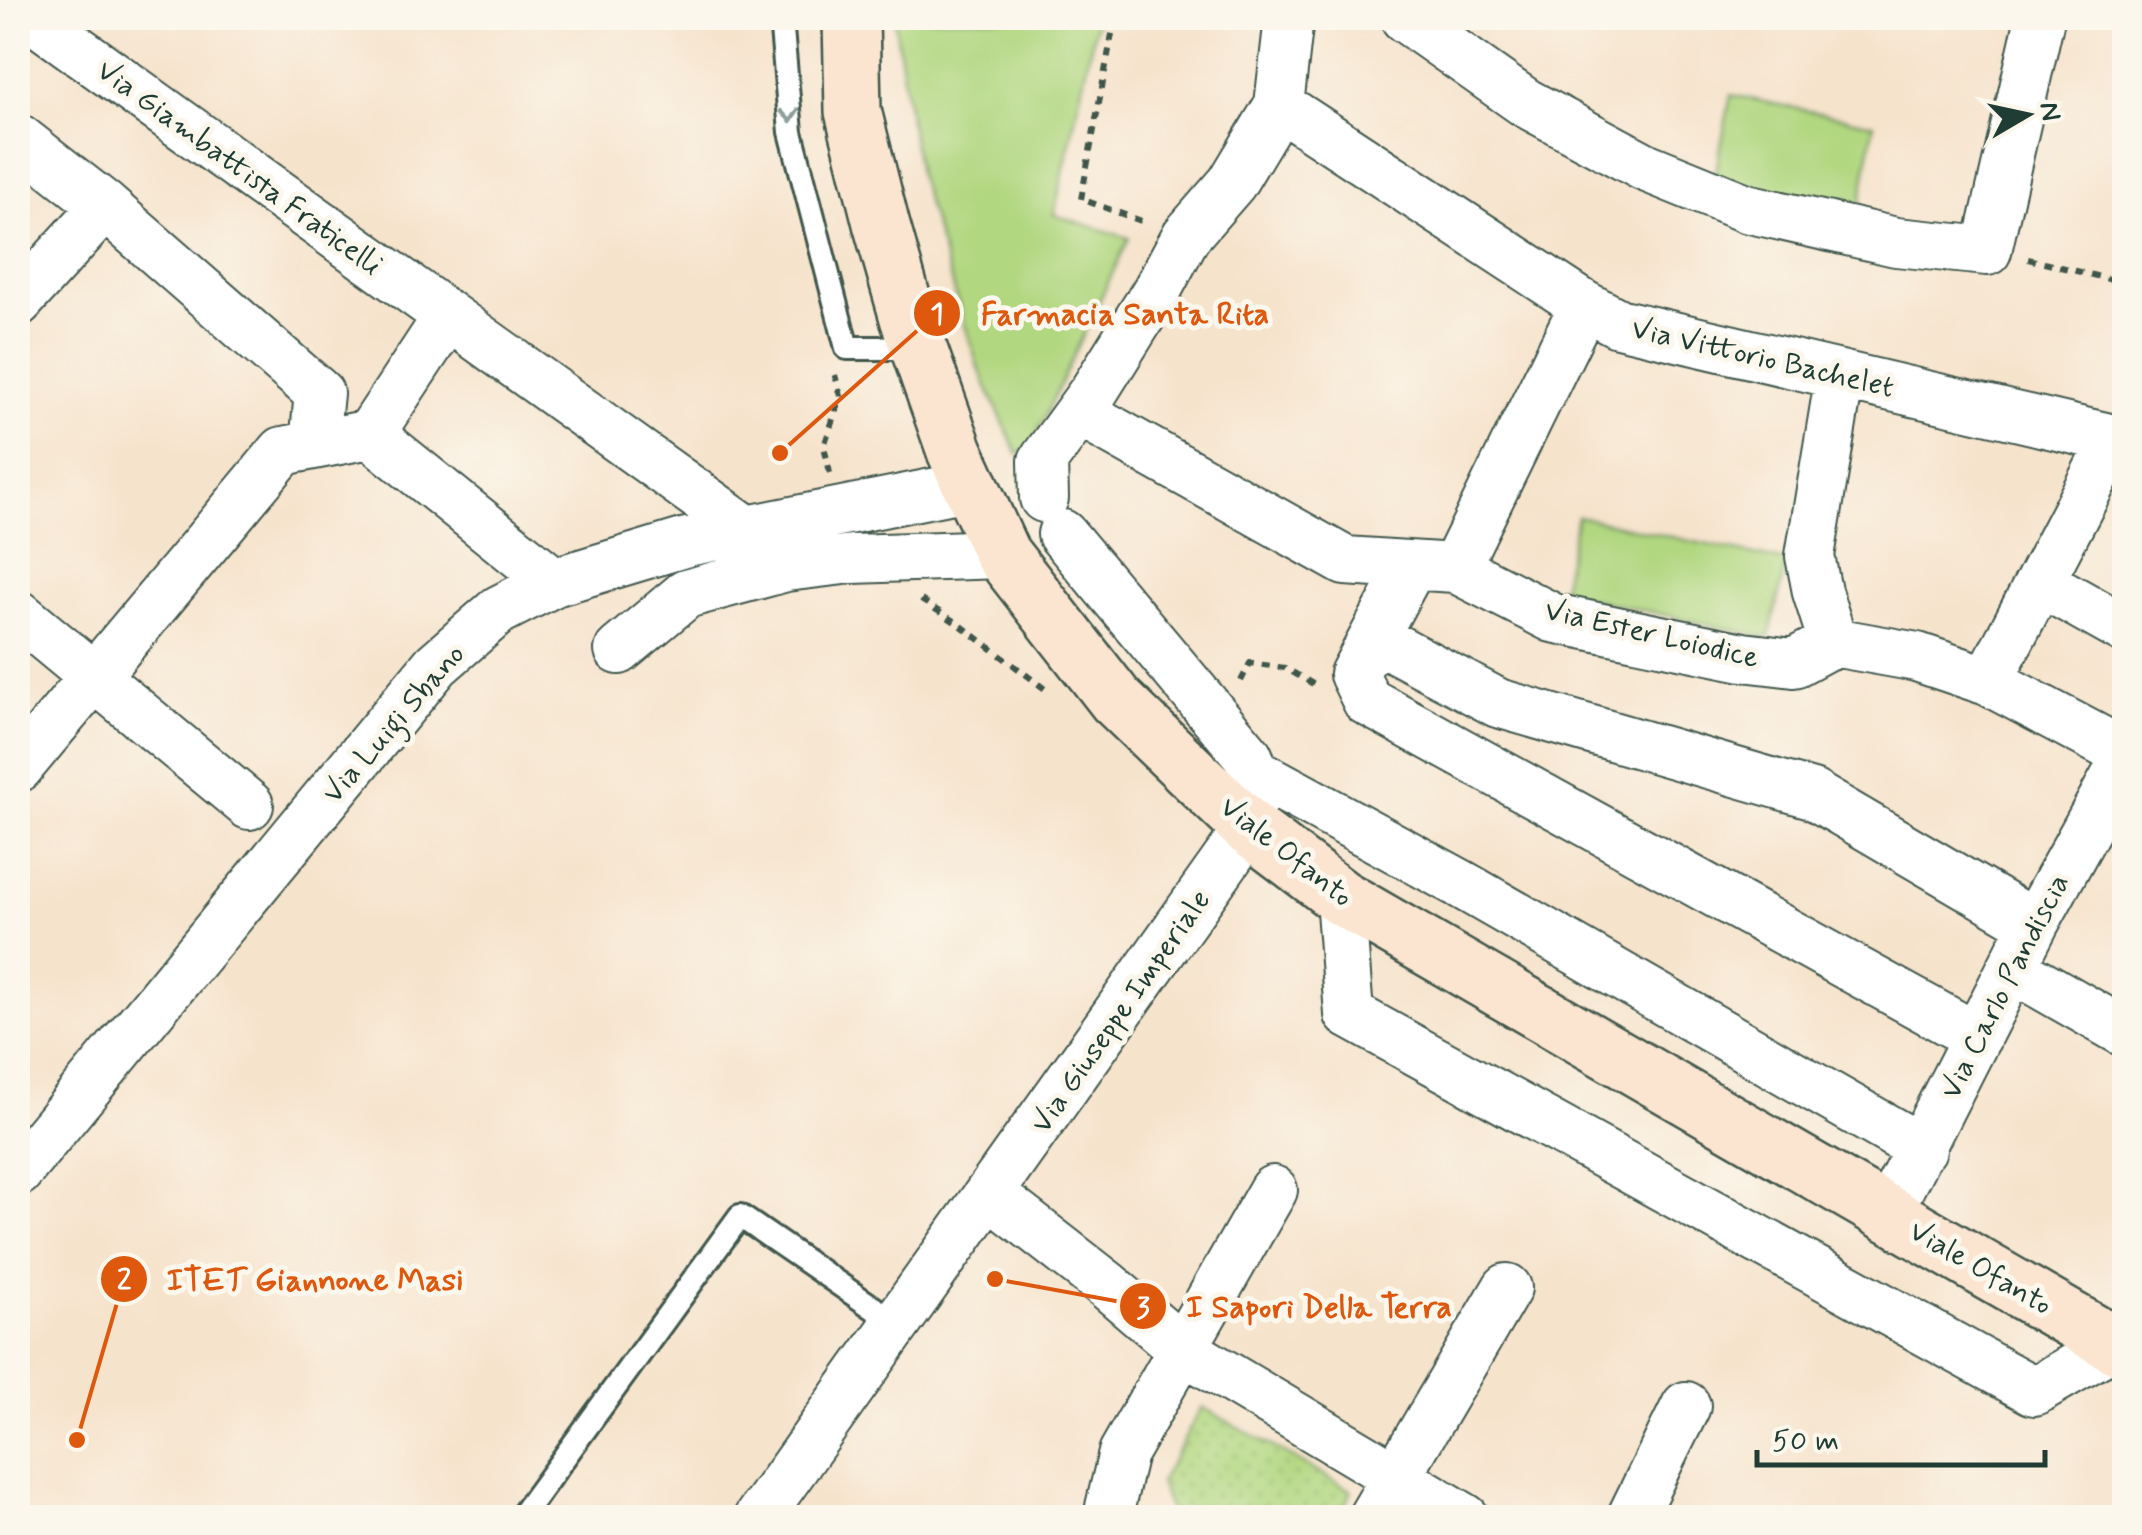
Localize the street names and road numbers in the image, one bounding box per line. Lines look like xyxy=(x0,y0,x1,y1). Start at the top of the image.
street label: Via Giambattista Fraticelli xyxy=(89,51,390,285)
street label: Via Vittorio Bachelet xyxy=(1628,309,1898,408)
street label: Via Ester Loiodice xyxy=(1541,591,1763,678)
street label: Via Luigi Sbano xyxy=(314,636,476,814)
street label: Viale Ofanto xyxy=(1211,788,1361,916)
street label: Via Carlo Pandiscia xyxy=(1932,867,2079,1106)
street label: Via Giuseppe Imperiale xyxy=(1022,882,1220,1141)
street label: Viale Ofanto xyxy=(1902,1212,2059,1325)

